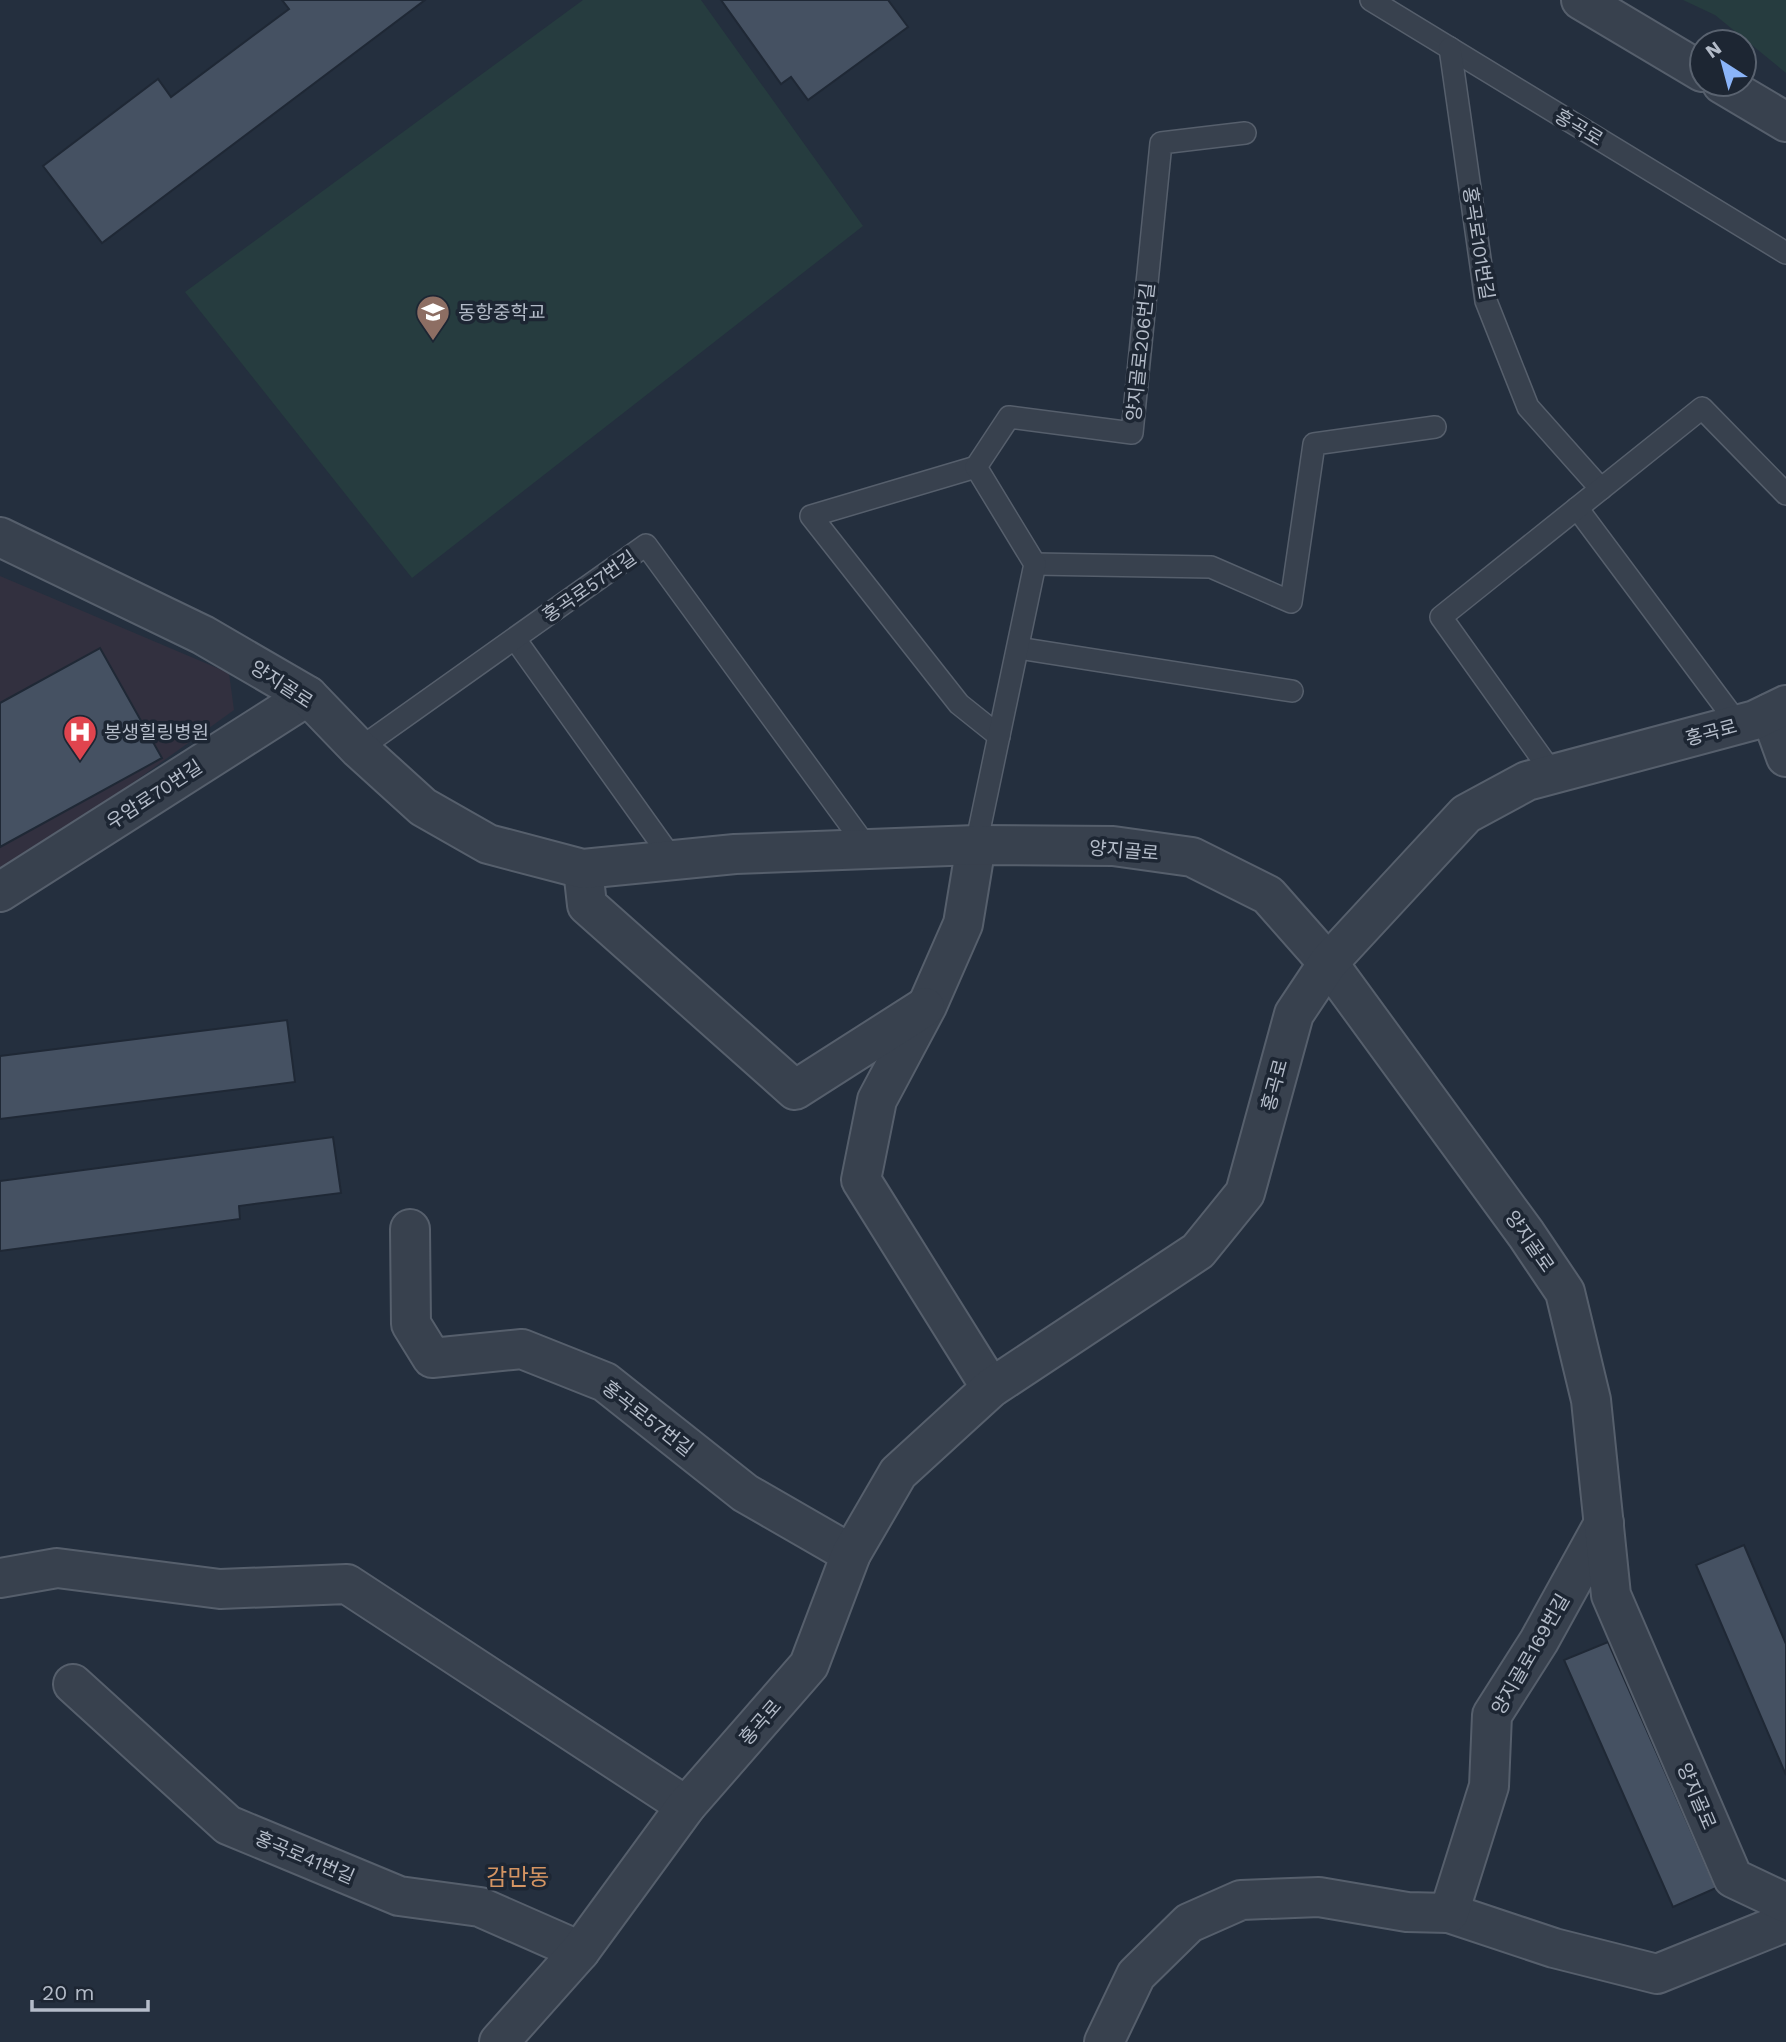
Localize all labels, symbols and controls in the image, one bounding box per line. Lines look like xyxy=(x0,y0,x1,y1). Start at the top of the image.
north arrow xyxy=(1688,28,1758,98)
text: N xyxy=(1701,36,1726,63)
street label: 홍곡로 xyxy=(1550,104,1607,151)
street label: 홍곡로101번길 xyxy=(1458,185,1499,301)
street label: 양지골로206번길 xyxy=(1122,282,1159,423)
school or university icon: 동항중학교 xyxy=(414,293,452,342)
place label: 동항중학교 xyxy=(458,301,545,324)
street label: 홍곡로57번길 xyxy=(538,546,641,627)
street label: 양지골로 xyxy=(246,656,317,713)
hospital icon: 봉생힐링병원 xyxy=(61,713,99,762)
street label: 홍곡로 xyxy=(1683,715,1739,750)
place label: 봉생힐링병원 xyxy=(104,721,209,744)
street label: 우암로70번길 xyxy=(102,755,206,834)
street label: 양지골로 xyxy=(1088,836,1160,865)
street label: 홍곡로 xyxy=(1257,1057,1292,1113)
street label: 양지골로 xyxy=(1500,1206,1559,1277)
street label: 홍곡로57번길 xyxy=(598,1376,698,1461)
street label: 양지골로169번길 xyxy=(1487,1590,1574,1719)
street label: 홍곡로 xyxy=(734,1695,786,1750)
street label: 양지골로 xyxy=(1672,1760,1721,1833)
street label: 홍곡로41번길 xyxy=(251,1826,358,1889)
district label: 감만동 xyxy=(486,1864,550,1891)
scale bar xyxy=(32,1968,147,2012)
text: 20 m xyxy=(42,1980,94,2005)

